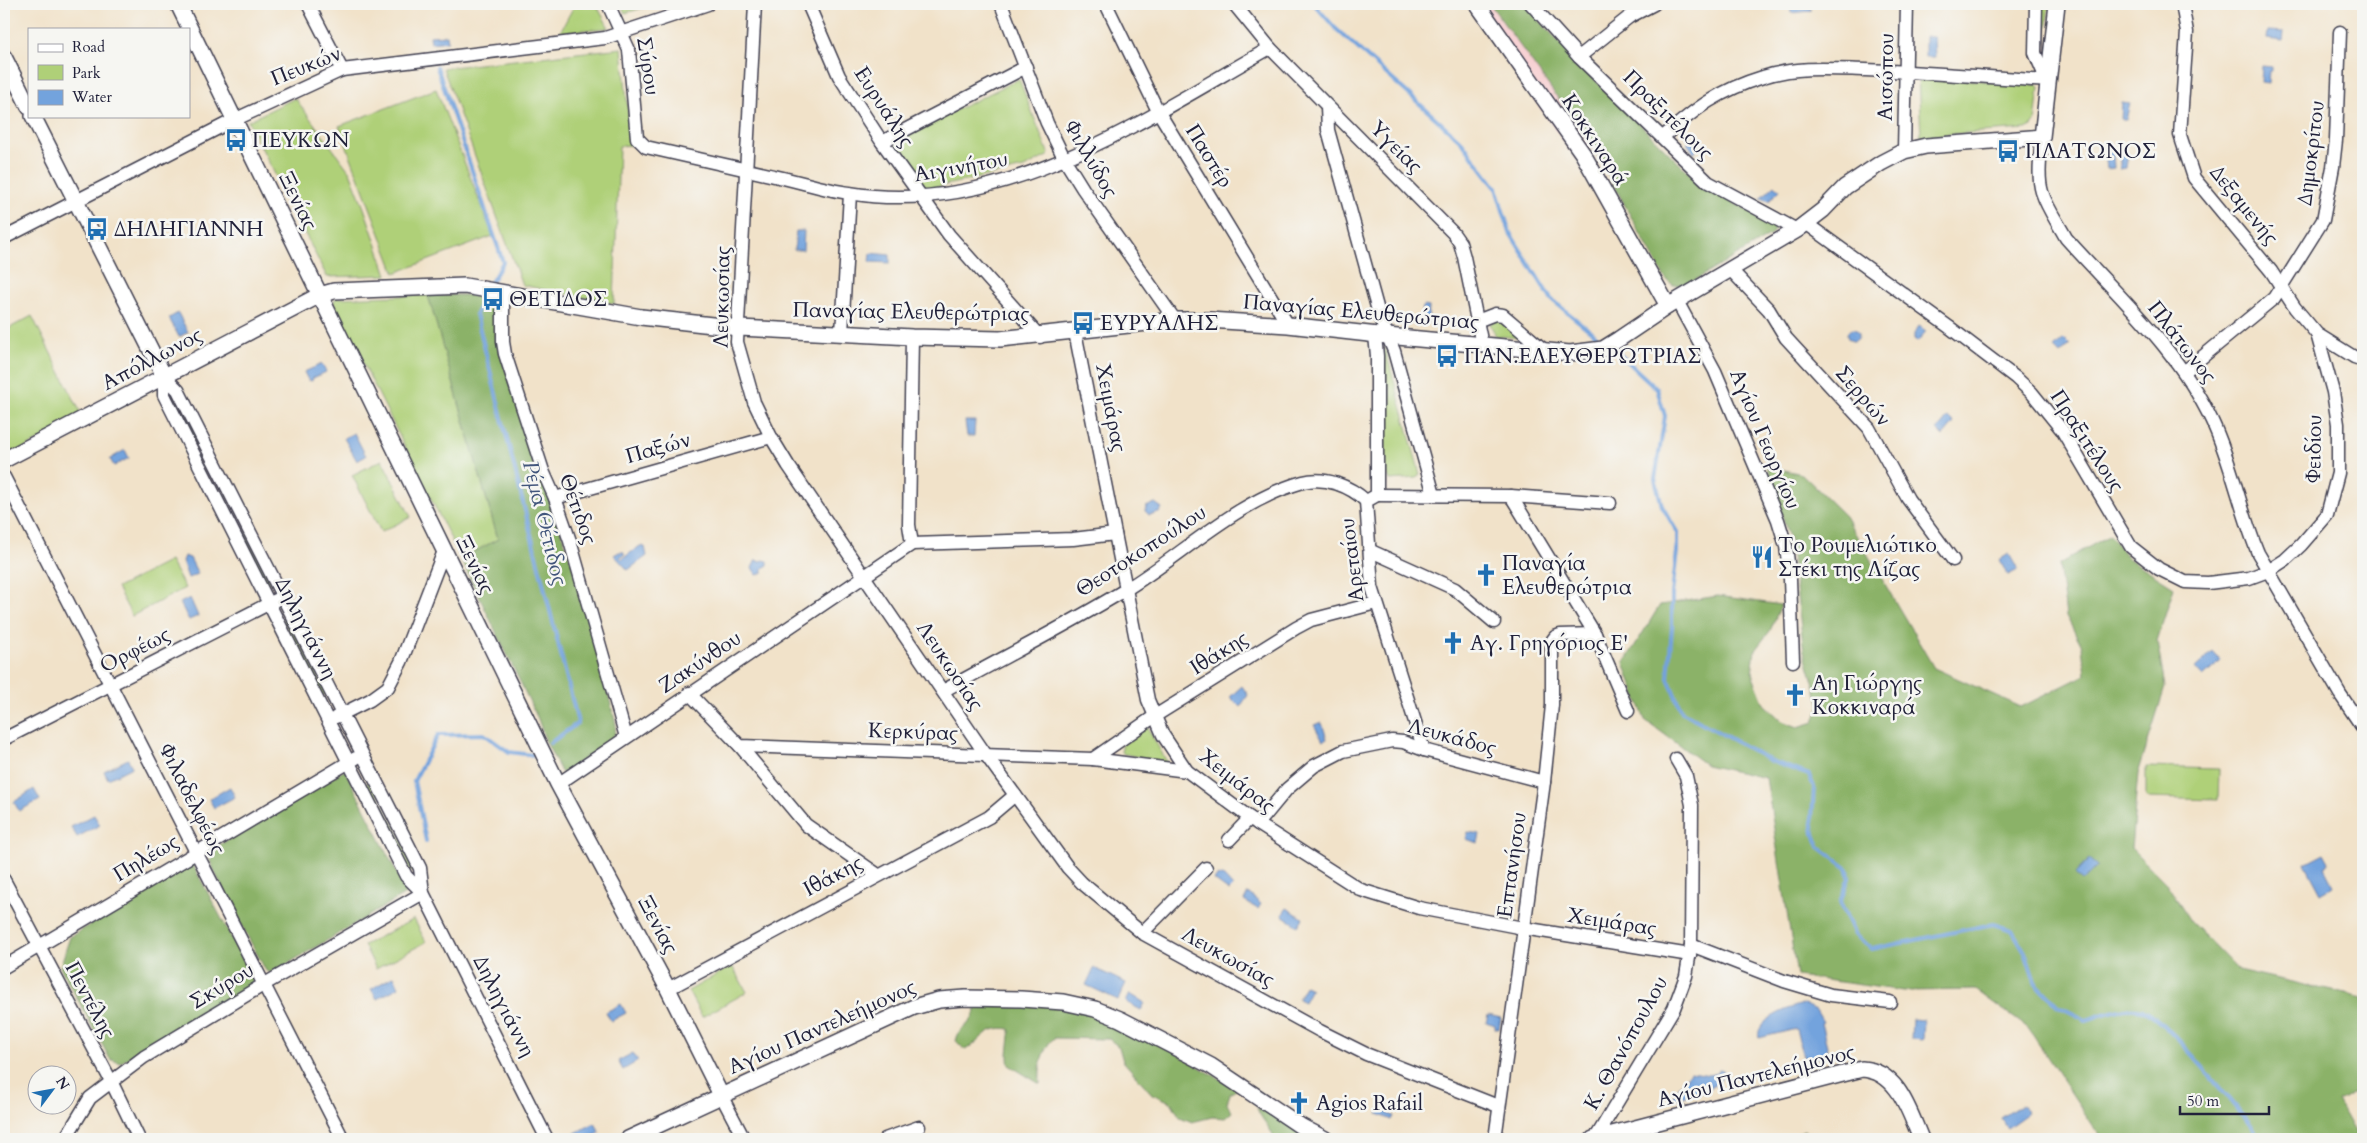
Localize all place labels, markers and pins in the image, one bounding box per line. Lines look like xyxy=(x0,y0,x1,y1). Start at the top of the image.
place label: ΠΕΥΚΩΝ xyxy=(252,126,350,155)
bus stop icon: ΠΕΥΚΩΝ xyxy=(223,127,249,153)
place label: ΠΛΑΤΩΝΟΣ xyxy=(2025,137,2156,166)
bus stop icon: ΠΛΑΤΩΝΟΣ xyxy=(1995,138,2021,164)
place label: ΔΗΛΗΓΙΑΝΝΗ xyxy=(114,215,264,244)
bus stop icon: ΔΗΛΗΓΙΑΝΝΗ xyxy=(84,216,110,242)
place label: ΘΕΤΙΔΟΣ xyxy=(509,285,607,314)
bus stop icon: ΘΕΤΙΔΟΣ xyxy=(480,286,506,312)
place label: ΕΥΡΥΑΛΗΣ xyxy=(1100,309,1218,338)
bus stop icon: ΕΥΡΥΑΛΗΣ xyxy=(1070,310,1096,336)
place label: ΠΑΝ.ΕΛΕΥΘΕΡΩΤΡΙΑΣ xyxy=(1464,342,1702,371)
bus stop icon: ΠΑΝ.ΕΛΕΥΘΕΡΩΤΡΙΑΣ xyxy=(1434,343,1460,369)
place label: Το Ρουμελιώτικο Στέκι της Λίζας xyxy=(1778,531,1937,584)
restaurant icon: Το Ρουμελιώτικο Στέκι της Λίζας xyxy=(1749,544,1775,570)
place label: Παναγία Ελευθερώτρια xyxy=(1502,549,1632,602)
church icon: Παναγία Ελευθερώτρια xyxy=(1473,562,1499,588)
place label: Αγ. Γρηγόριος Ε' xyxy=(1470,629,1628,658)
church icon: Αγ. Γρηγόριος Ε' xyxy=(1440,630,1466,656)
place label: Αη Γιώργης Κοκκιναρά xyxy=(1812,669,1922,722)
church icon: Αη Γιώργης Κοκκιναρά xyxy=(1782,682,1808,708)
place label: Agios Rafail xyxy=(1316,1089,1423,1118)
church icon: Agios Rafail xyxy=(1286,1090,1312,1116)

